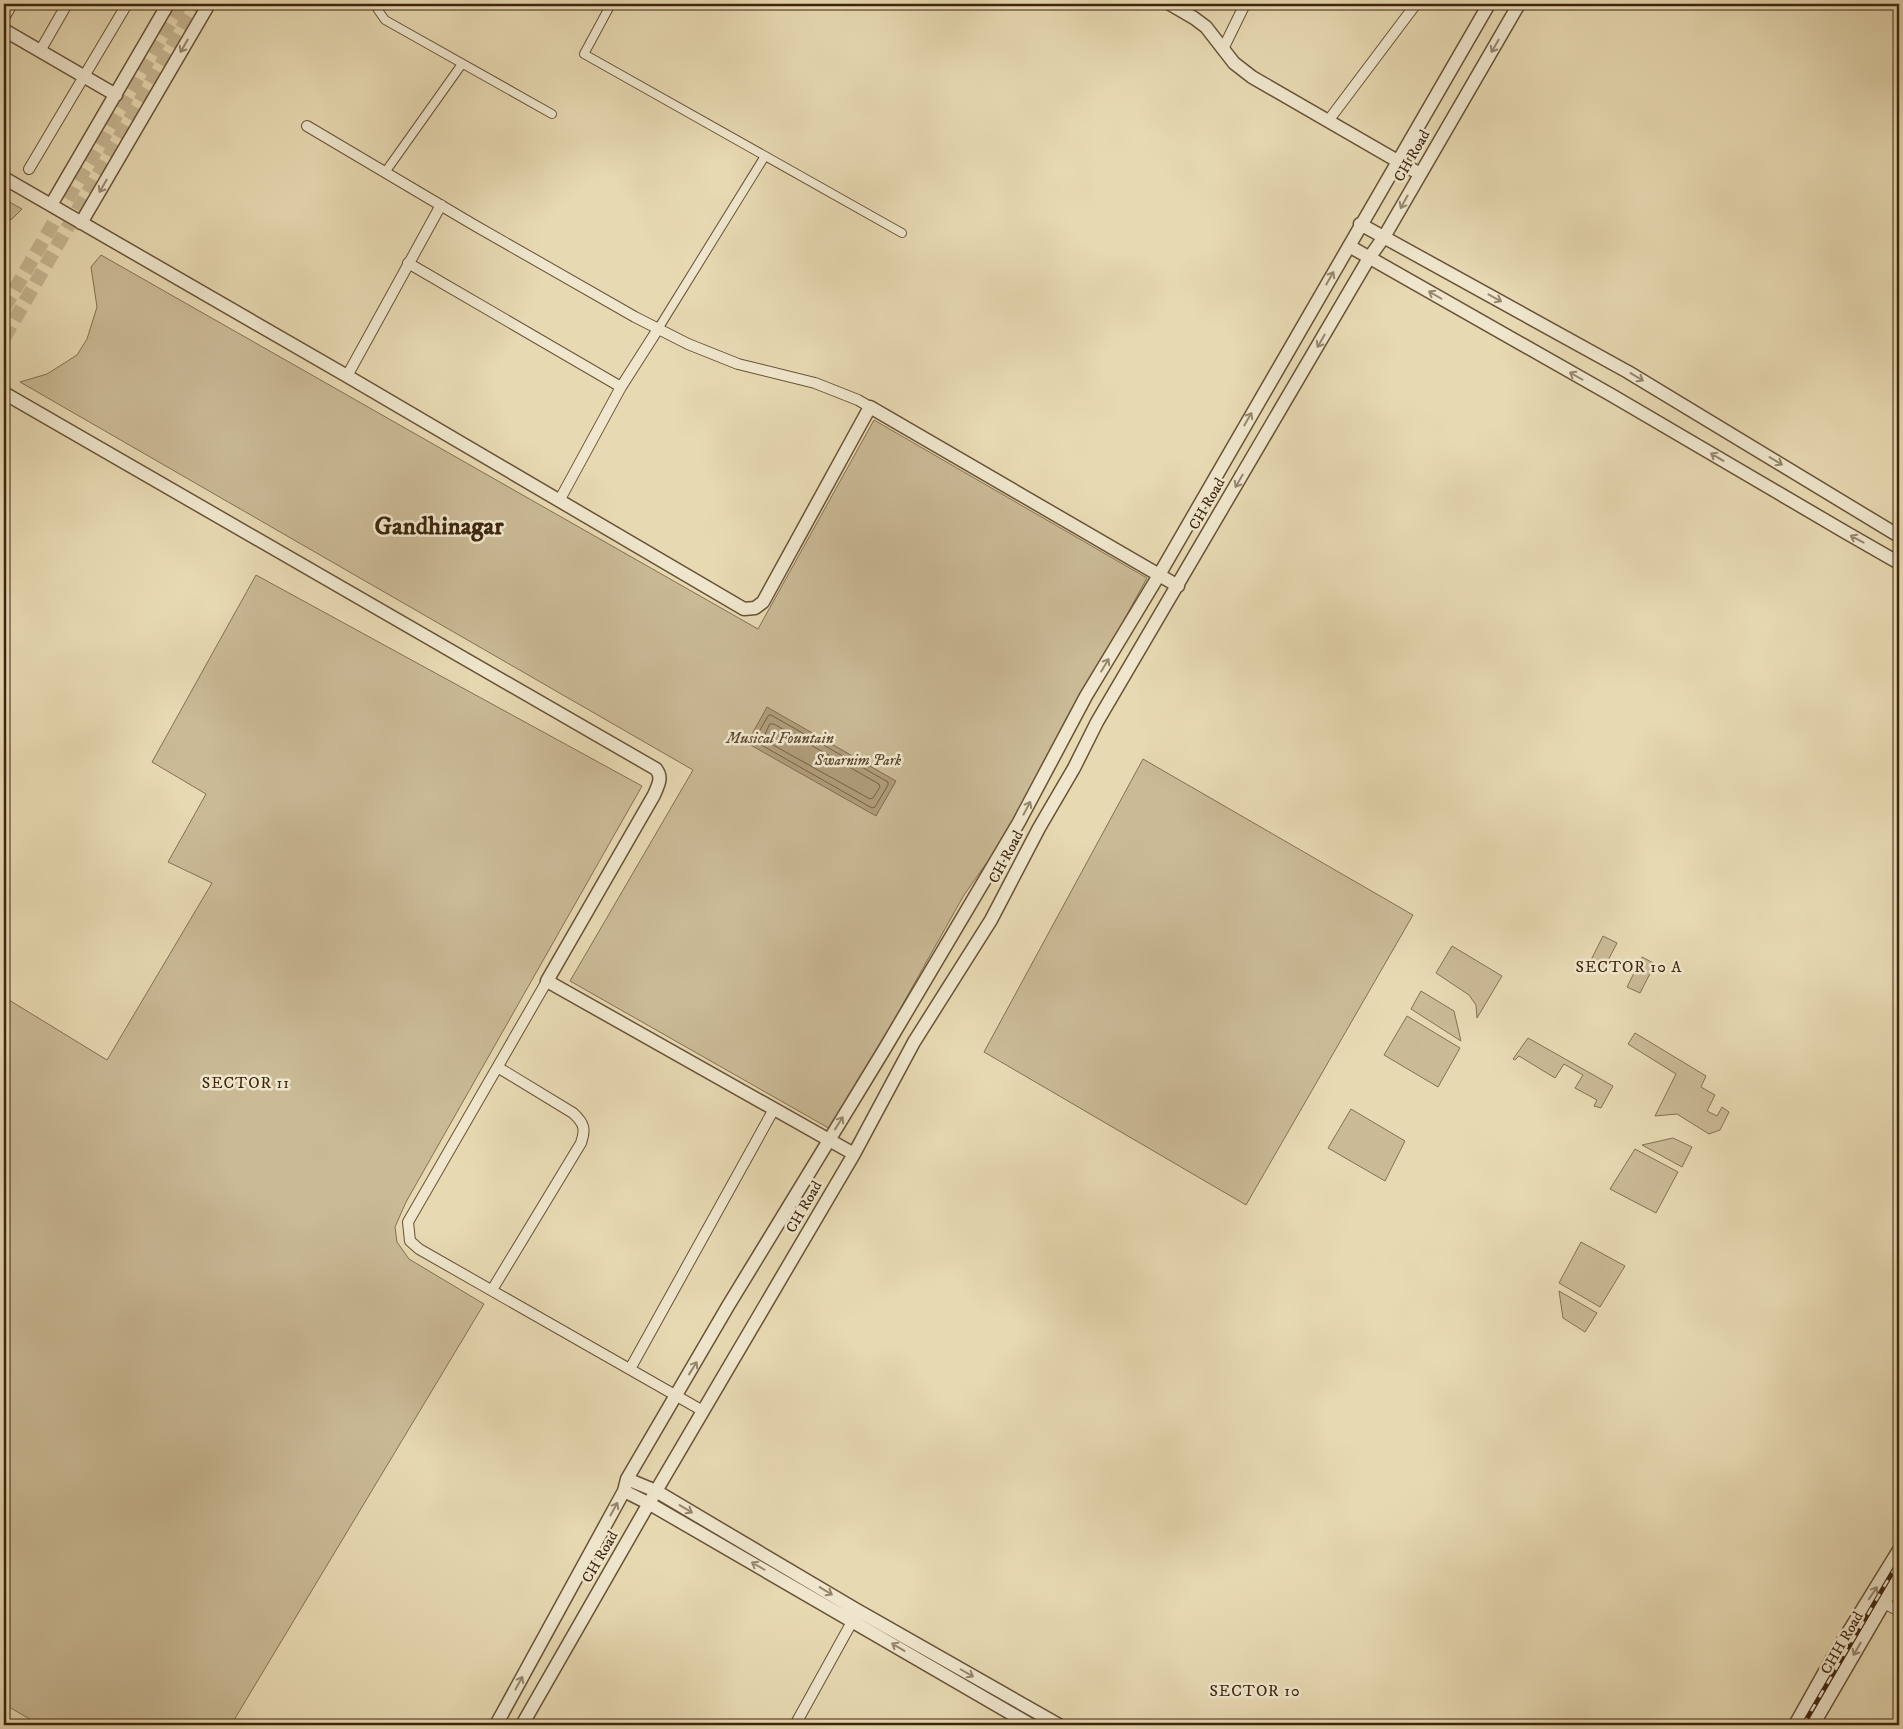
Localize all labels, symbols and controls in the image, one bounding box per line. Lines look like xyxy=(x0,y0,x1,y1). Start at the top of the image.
one-way arrow xyxy=(179,38,189,52)
one-way arrow xyxy=(1489,38,1499,52)
street label: CH Road xyxy=(1390,126,1435,185)
one-way arrow xyxy=(97,179,107,193)
one-way arrow xyxy=(1399,194,1409,208)
one-way arrow xyxy=(1325,272,1335,286)
one-way arrow xyxy=(1428,290,1442,300)
one-way arrow xyxy=(1487,294,1502,304)
one-way arrow xyxy=(1315,333,1325,348)
one-way arrow xyxy=(1569,370,1583,380)
one-way arrow xyxy=(1630,373,1644,383)
one-way arrow xyxy=(1244,412,1254,426)
one-way arrow xyxy=(1710,451,1724,461)
one-way arrow xyxy=(1769,457,1783,467)
street label: CH Road xyxy=(1185,474,1230,533)
one-way arrow xyxy=(1234,474,1244,489)
district label: Gandhinagar xyxy=(375,511,504,542)
one-way arrow xyxy=(1849,534,1864,544)
one-way arrow xyxy=(1100,658,1110,672)
water label: Musical Fountain xyxy=(725,728,834,748)
park label: Swarnim Park xyxy=(814,751,902,770)
one-way arrow xyxy=(1022,800,1032,815)
street label: CH Road xyxy=(984,827,1028,887)
district label: SECTOR 10 A xyxy=(1576,957,1682,977)
district label: SECTOR 11 xyxy=(202,1073,290,1093)
one-way arrow xyxy=(833,1116,844,1130)
street label: CH Road xyxy=(782,1177,827,1236)
one-way arrow xyxy=(688,1361,698,1375)
one-way arrow xyxy=(609,1502,619,1517)
one-way arrow xyxy=(679,1504,693,1514)
street label: CH Road xyxy=(578,1527,623,1586)
one-way arrow xyxy=(751,1560,765,1570)
one-way arrow xyxy=(1868,1586,1878,1600)
one-way arrow xyxy=(819,1587,833,1597)
street label: CHH Road xyxy=(1816,1608,1868,1678)
one-way arrow xyxy=(892,1642,906,1652)
one-way arrow xyxy=(1852,1642,1862,1657)
one-way arrow xyxy=(959,1668,973,1678)
one-way arrow xyxy=(514,1675,524,1690)
district label: SECTOR 10 xyxy=(1209,1681,1301,1701)

